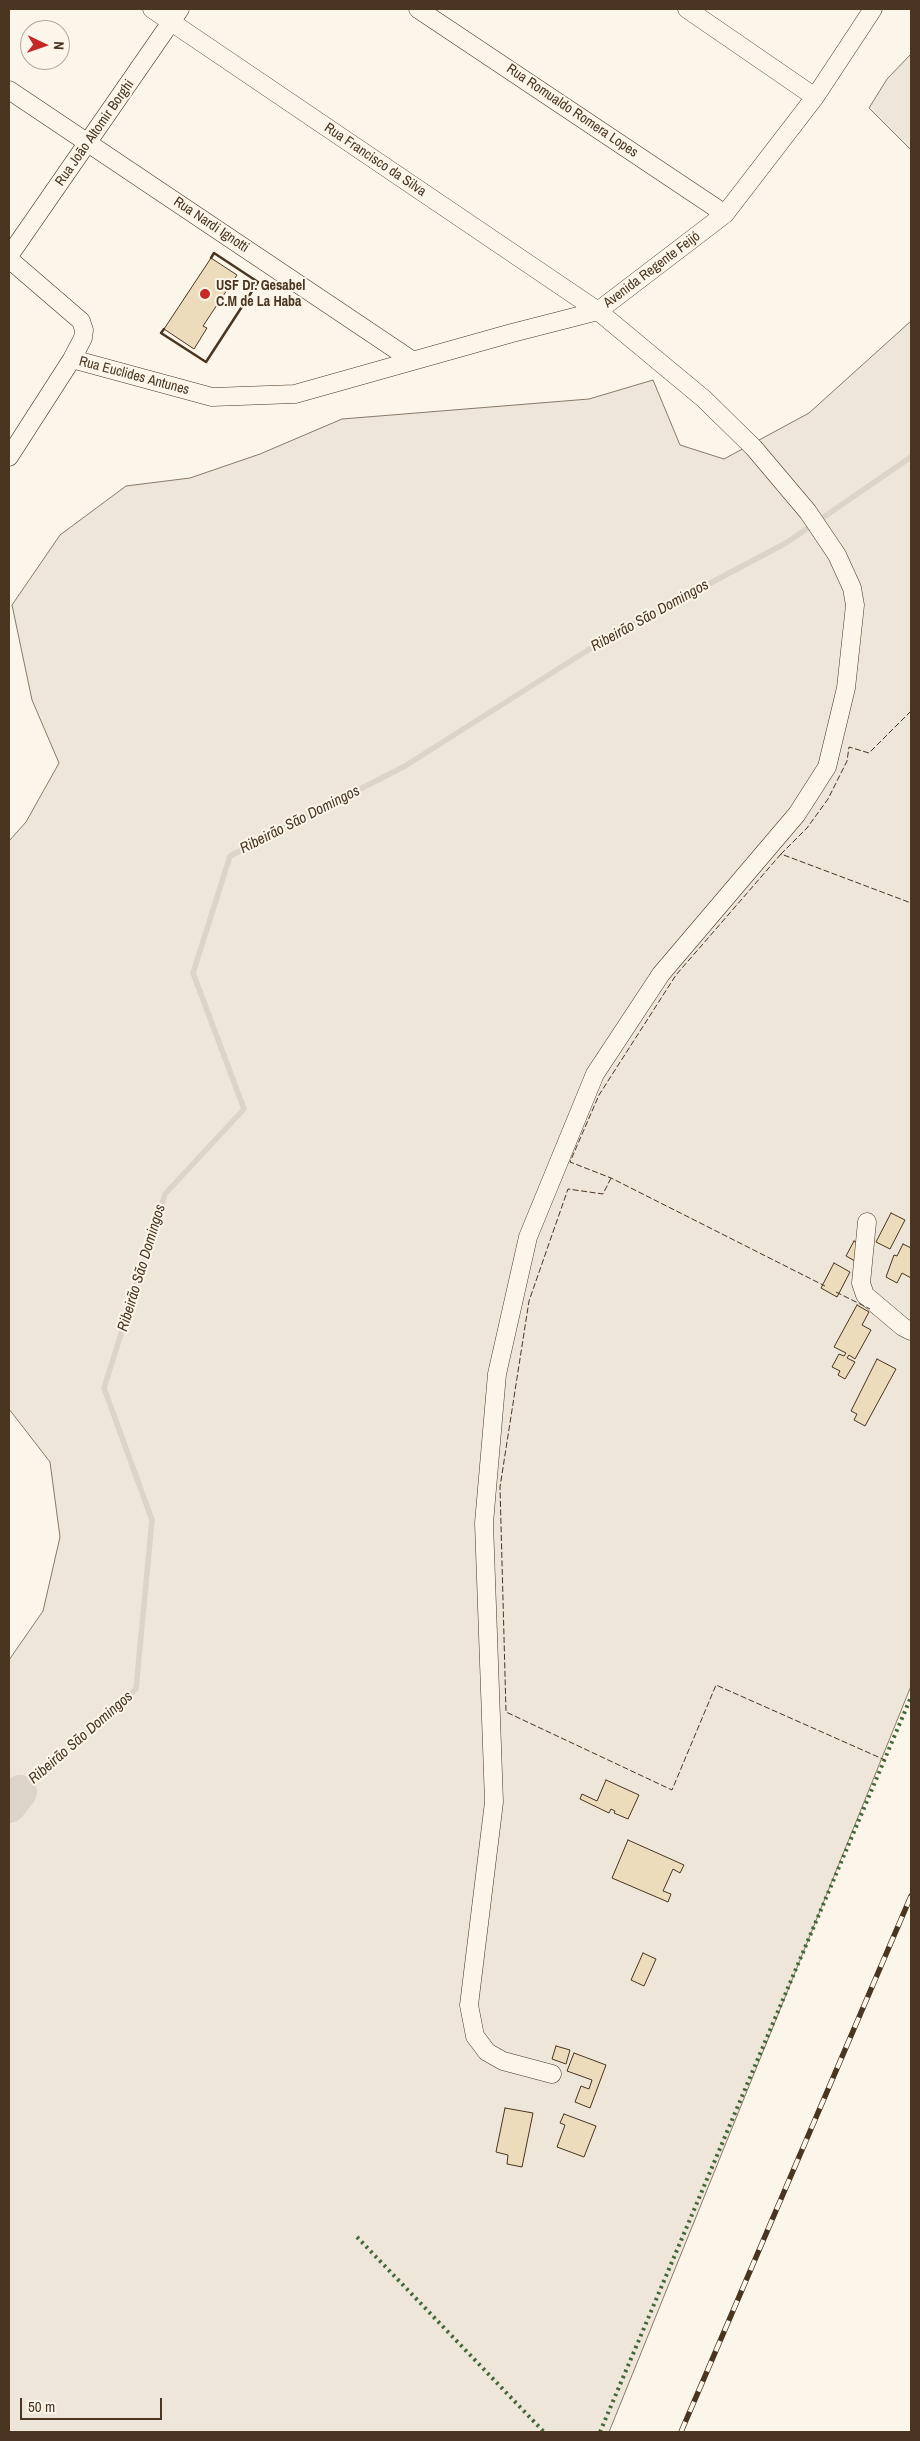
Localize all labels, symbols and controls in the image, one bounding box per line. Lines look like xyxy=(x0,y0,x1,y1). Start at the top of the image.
north arrow xyxy=(20,20,70,70)
text: N xyxy=(50,41,68,50)
street label: Rua Romualdo Romera Lopes xyxy=(503,61,641,161)
street label: Rua João Altomir Borghi xyxy=(52,77,138,189)
street label: Rua Francisco da Silva xyxy=(321,120,429,200)
street label: Rua Nardi Ignotti xyxy=(170,194,252,256)
street label: Avenida Regente Feijó xyxy=(600,228,704,312)
place label: USF Dr. Gesabel C.M de La Haba xyxy=(216,278,305,310)
marker: USF Dr. Gesabel C.M de La Haba xyxy=(198,287,212,301)
street label: Rua Euclides Antunes xyxy=(77,353,191,399)
water label: Ribeirão São Domingos xyxy=(588,576,712,656)
water label: Ribeirão São Domingos xyxy=(237,782,363,858)
water label: Ribeirão São Domingos xyxy=(114,1202,170,1334)
water label: Ribeirão São Domingos xyxy=(25,1688,137,1788)
scale bar xyxy=(22,2388,165,2420)
text: 50 m xyxy=(28,2396,55,2417)

